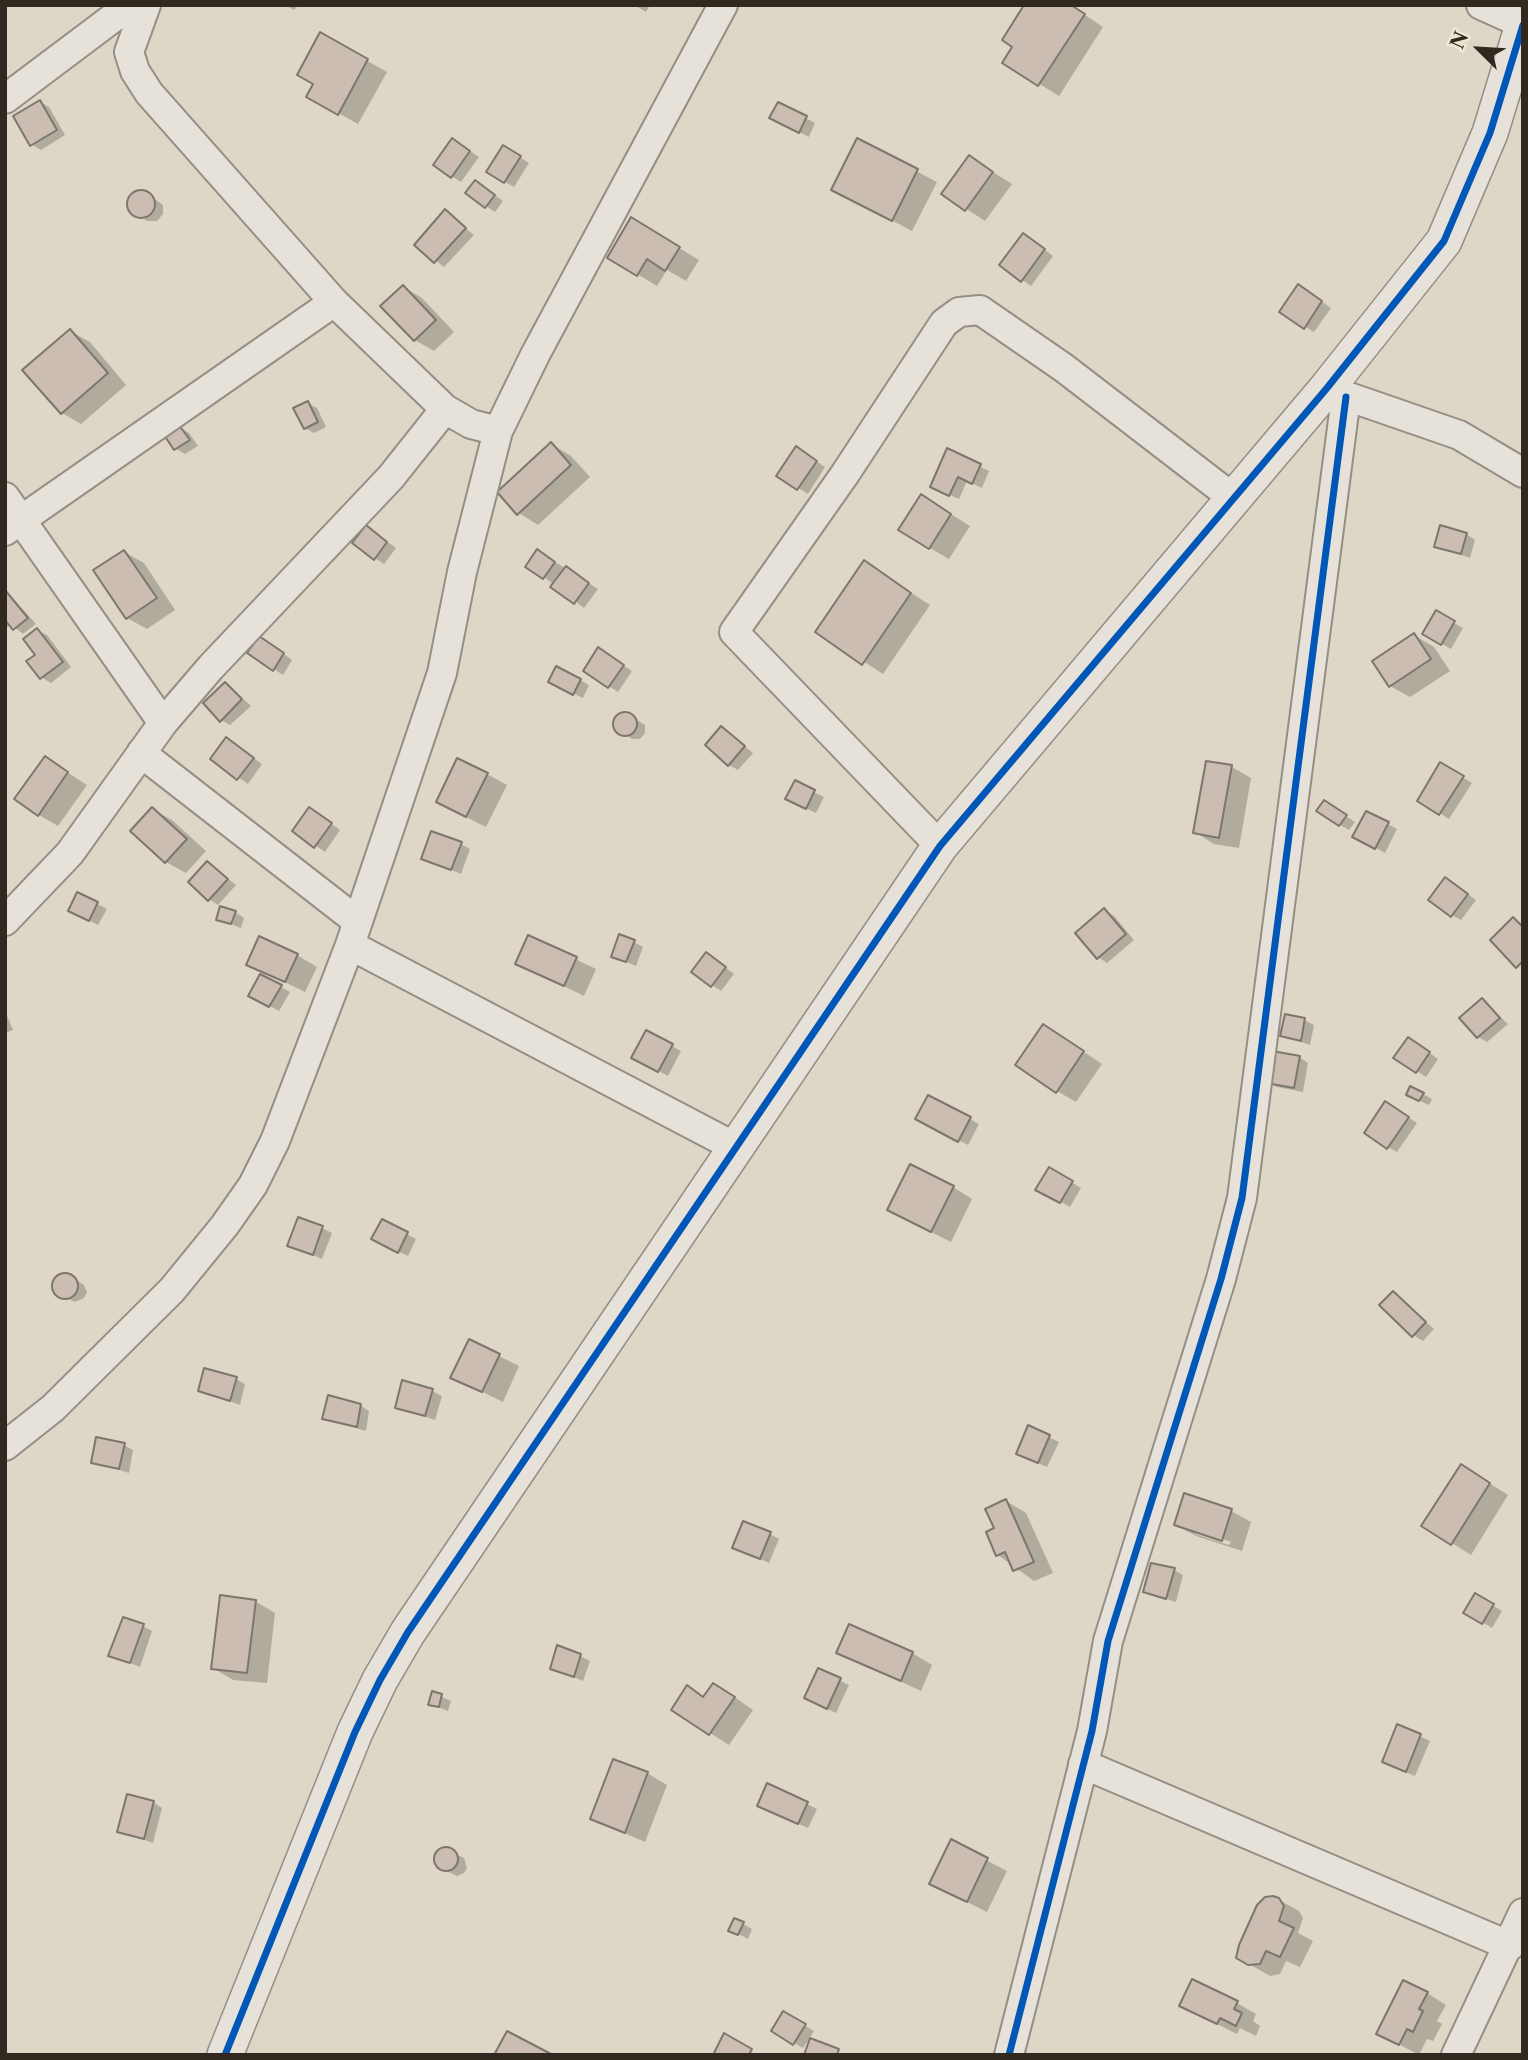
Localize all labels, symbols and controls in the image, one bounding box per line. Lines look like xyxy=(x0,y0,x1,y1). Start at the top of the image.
north arrow xyxy=(1444,14,1514,84)
text: N xyxy=(1445,28,1473,52)

